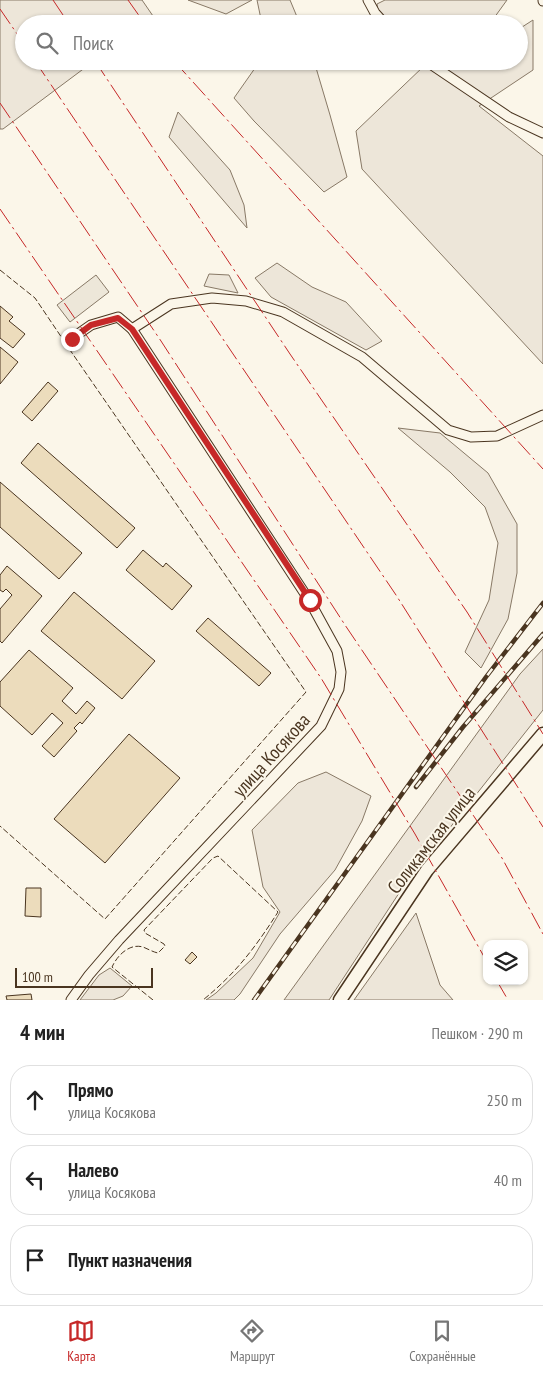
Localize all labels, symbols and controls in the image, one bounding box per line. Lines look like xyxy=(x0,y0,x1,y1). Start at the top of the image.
search box xyxy=(15,15,528,70)
icon: search xyxy=(33,29,61,57)
text: Поиск xyxy=(73,31,114,55)
route end xyxy=(61,328,84,351)
route start xyxy=(299,589,322,612)
street label: улица Косякова xyxy=(227,708,315,802)
street label: Соликамская улица xyxy=(382,782,480,898)
map controls xyxy=(483,940,528,985)
button: layers xyxy=(483,940,528,985)
scale bar xyxy=(15,965,152,988)
text: 100 m xyxy=(22,968,53,986)
text: 4 мин xyxy=(20,1019,65,1046)
text: Пешком · 290 m xyxy=(432,1023,523,1043)
text: Прямо xyxy=(68,1078,113,1102)
icon: ahead xyxy=(21,1086,49,1114)
text: 250 m xyxy=(487,1090,522,1110)
text: улица Косякова xyxy=(68,1102,156,1122)
text: Налево xyxy=(68,1158,119,1182)
icon: left xyxy=(21,1166,49,1194)
text: 40 m xyxy=(494,1170,522,1190)
text: улица Косякова xyxy=(68,1182,156,1202)
icon: arrive xyxy=(21,1246,49,1274)
text: Пункт назначения xyxy=(68,1248,192,1272)
tab: Карта xyxy=(67,1317,96,1365)
tab: Маршрут xyxy=(230,1317,275,1365)
tab: Сохранённые xyxy=(409,1317,476,1365)

